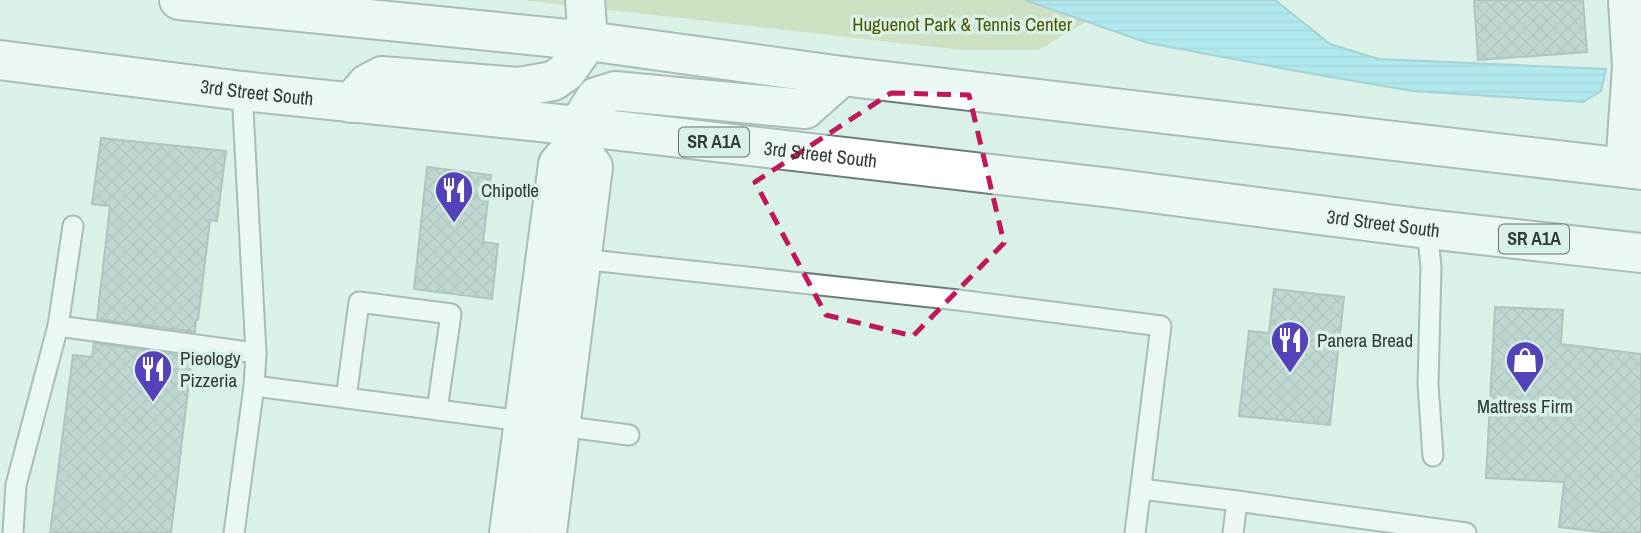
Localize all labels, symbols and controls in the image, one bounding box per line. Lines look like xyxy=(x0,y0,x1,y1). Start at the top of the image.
park label: Huguenot Park & Tennis Center xyxy=(852,11,1073,37)
street label: 3rd Street South xyxy=(199,73,315,111)
road number: SR A1A xyxy=(679,127,749,156)
street label: 3rd Street South xyxy=(763,135,878,174)
restaurant icon: Chipotle xyxy=(433,169,475,224)
place label: Chipotle xyxy=(481,177,539,203)
street label: 3rd Street South xyxy=(1325,203,1441,243)
road number: SR A1A xyxy=(1499,225,1569,254)
restaurant icon: Panera Bread xyxy=(1269,319,1311,374)
place label: Panera Bread xyxy=(1317,327,1413,353)
shop icon: Mattress Firm xyxy=(1504,339,1546,394)
place label: Pieology Pizzeria xyxy=(180,345,241,393)
restaurant icon: Pieology Pizzeria xyxy=(132,348,174,403)
place label: Mattress Firm xyxy=(1477,393,1573,419)

